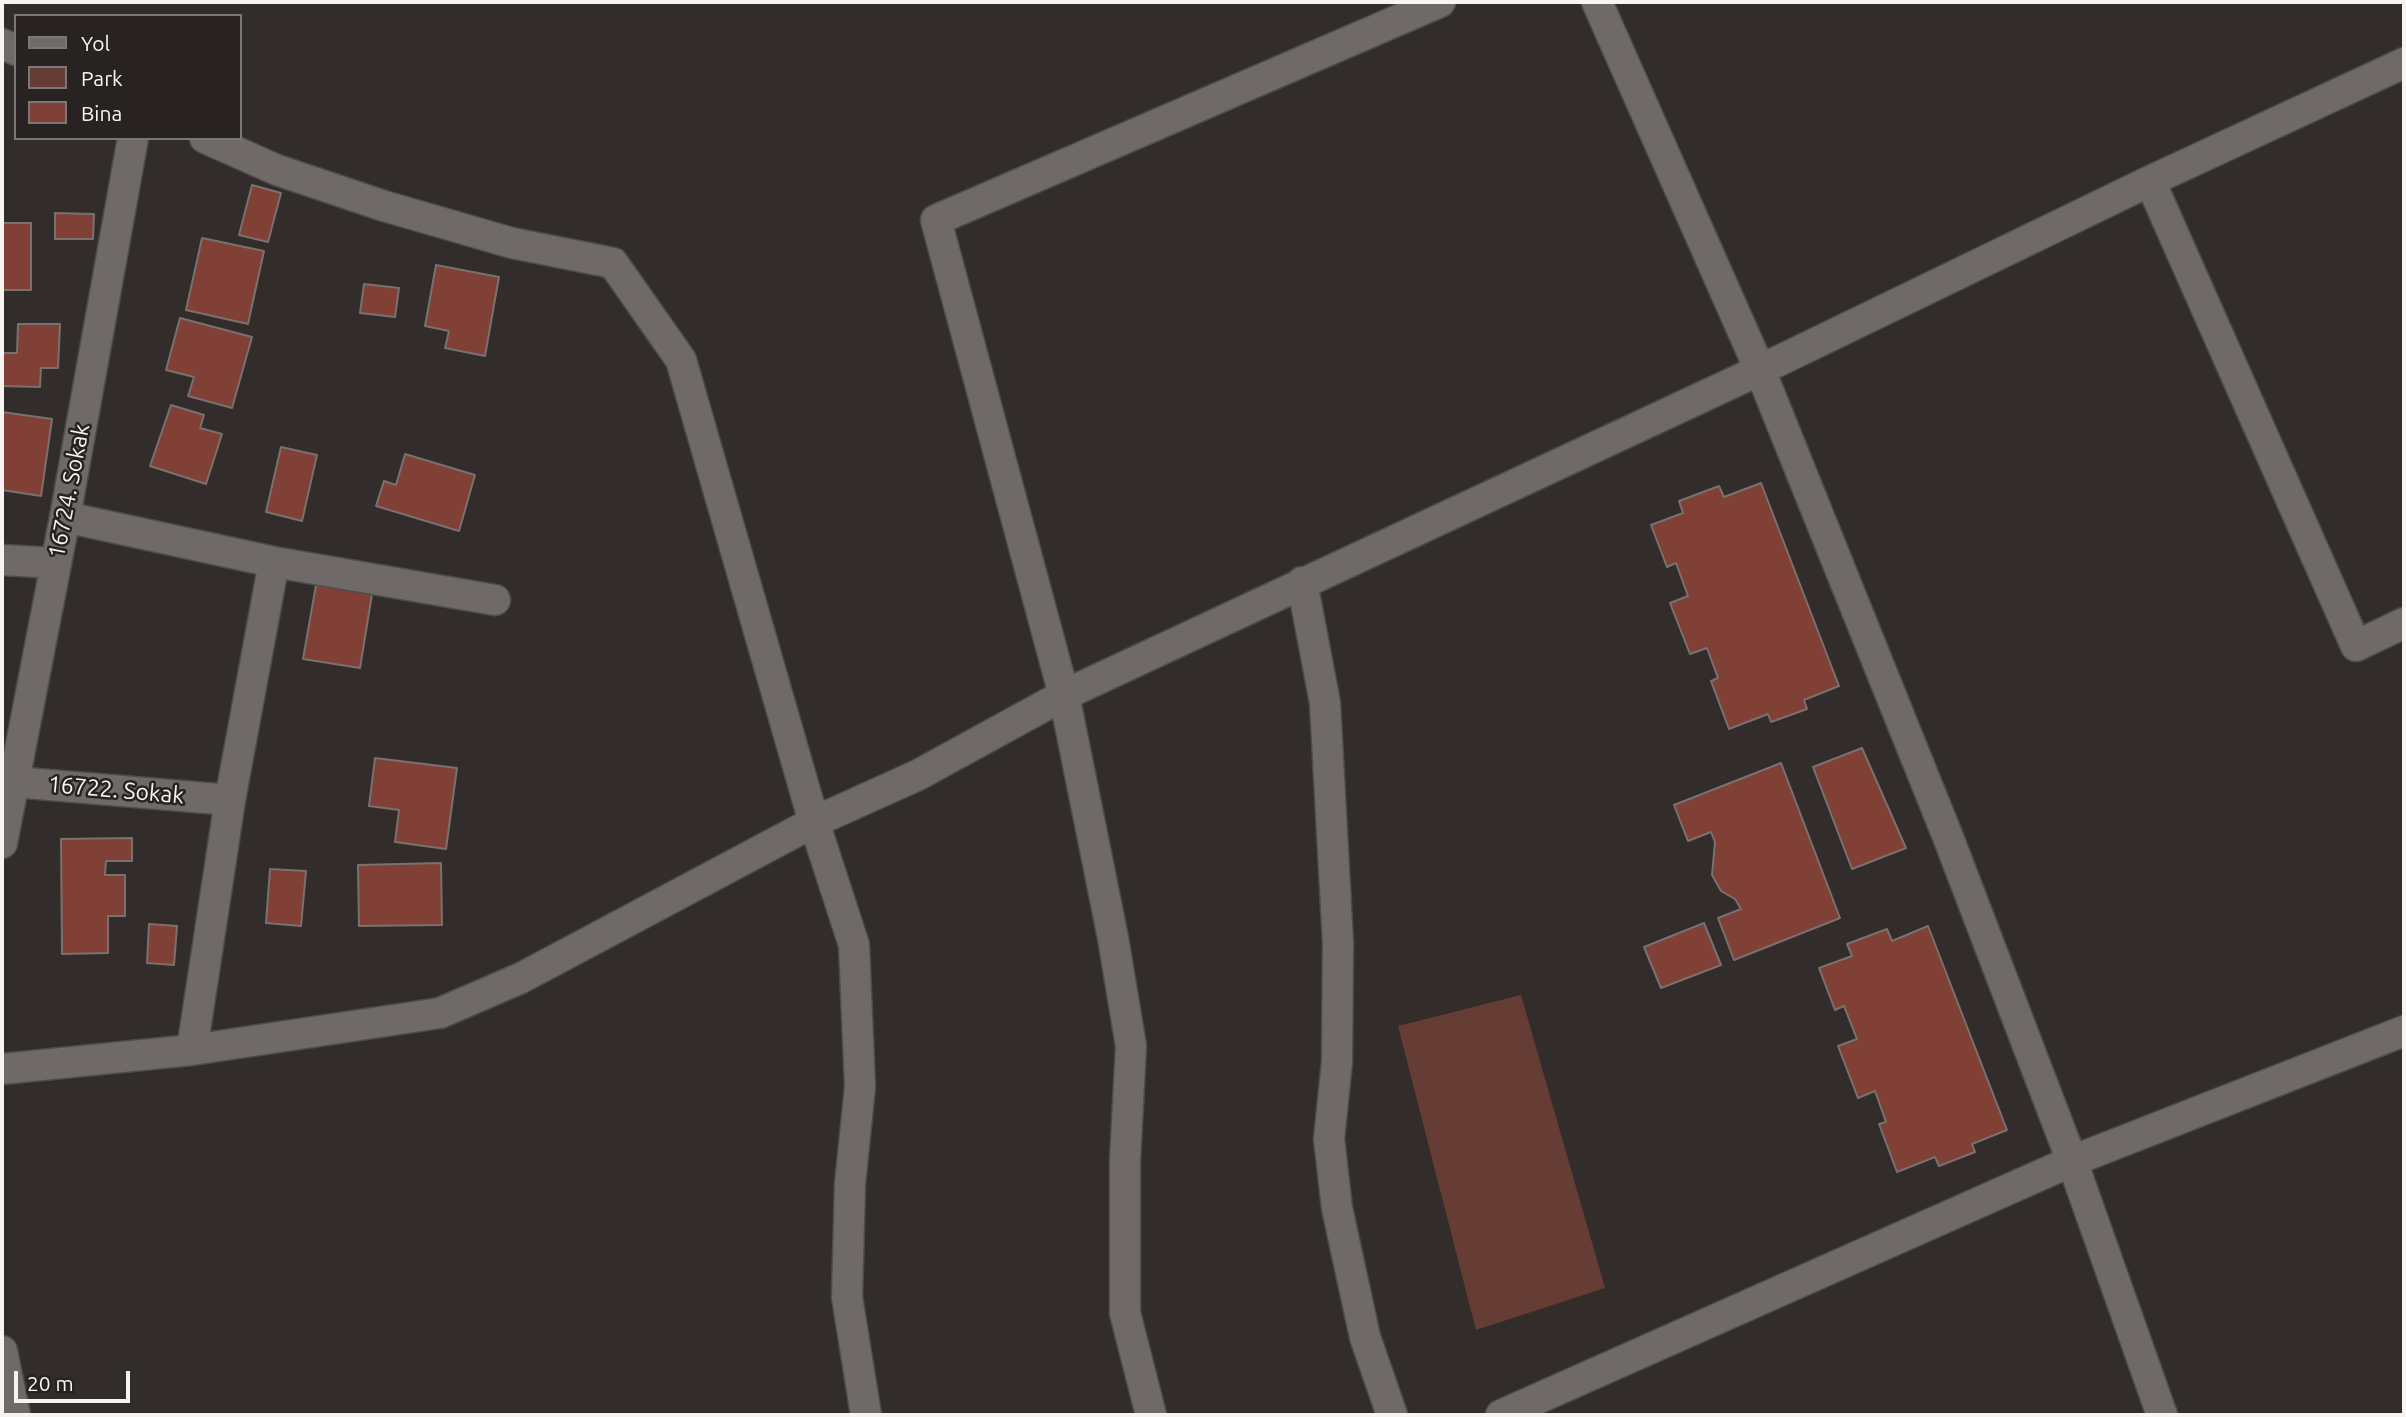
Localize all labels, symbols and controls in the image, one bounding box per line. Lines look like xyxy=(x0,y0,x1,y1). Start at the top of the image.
legend xyxy=(14,14,242,140)
text: Yol xyxy=(81,31,110,55)
text: Park xyxy=(81,66,123,90)
text: Bina xyxy=(81,101,122,125)
street label: 16724. Sokak xyxy=(42,421,96,561)
street label: 16722. Sokak xyxy=(47,770,185,810)
scale bar xyxy=(18,1358,133,1402)
text: 20 m xyxy=(27,1371,74,1395)

